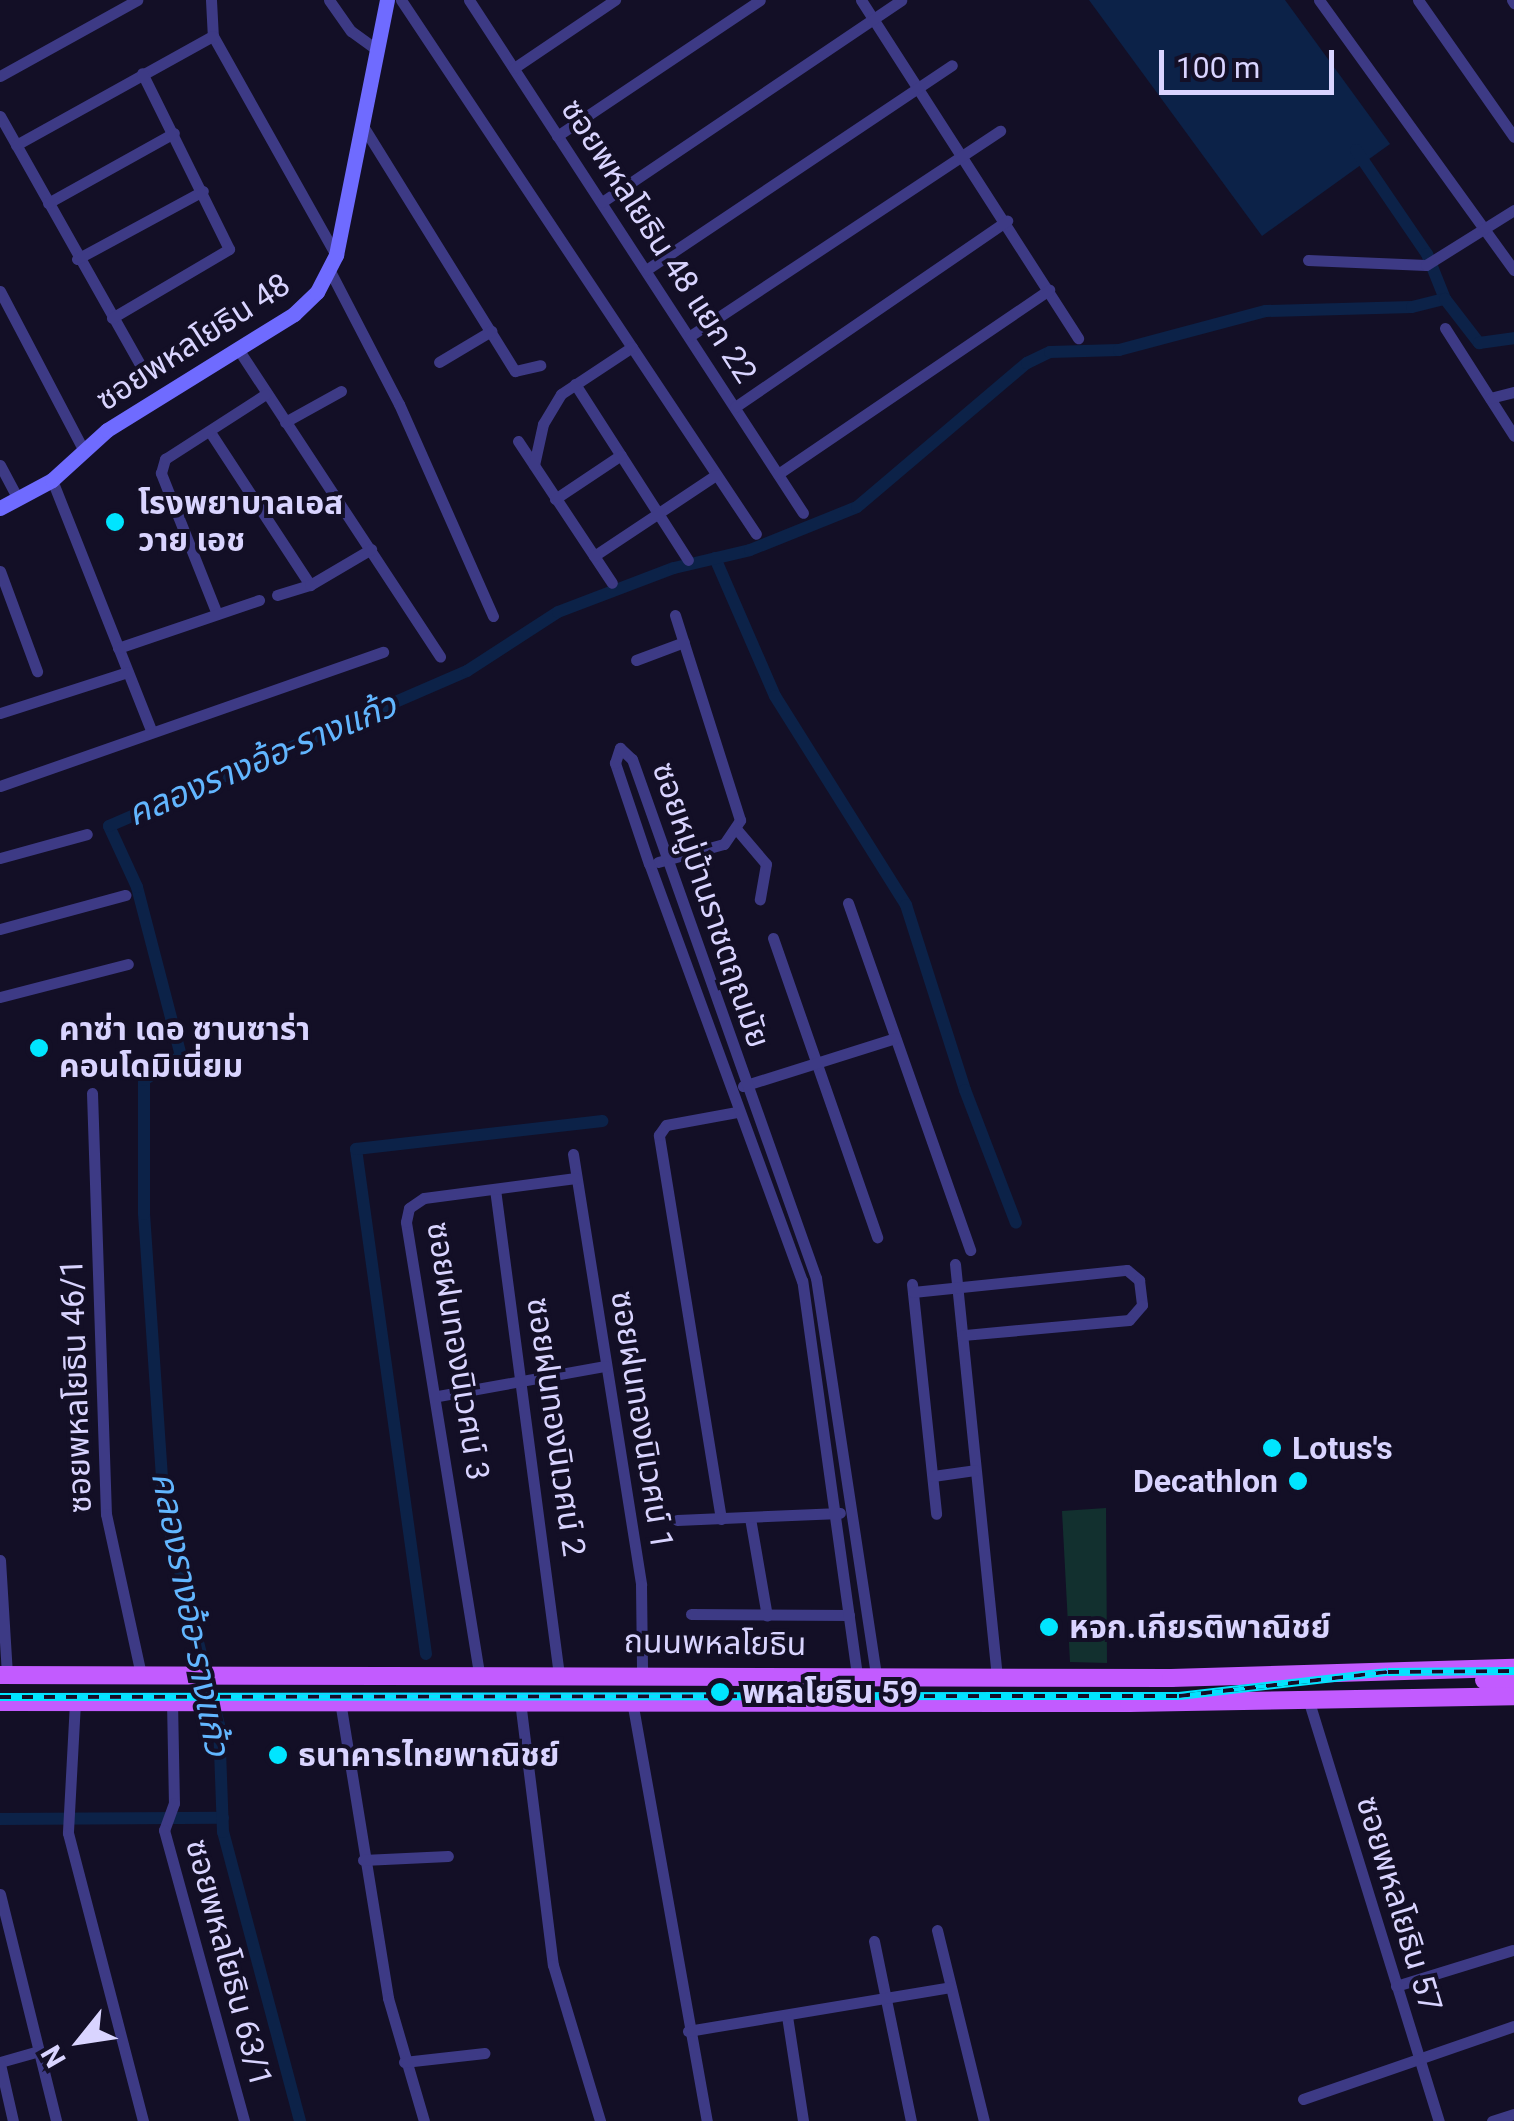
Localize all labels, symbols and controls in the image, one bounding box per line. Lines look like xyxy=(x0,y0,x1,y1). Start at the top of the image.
scale bar xyxy=(1164,30,1339,92)
text: 100 m xyxy=(1176,50,1260,85)
street label: ซอยพหลโยธิน 48 แยก 22 xyxy=(553,92,765,390)
street label: ซอยพหลโยธิน 48 xyxy=(89,265,297,419)
place label: โรงพยาบาลเอส วาย เอช xyxy=(138,485,343,560)
marker: โรงพยาบาลเอส วาย เอช xyxy=(102,509,128,535)
water label: คลองรางอ้อ-รางแก้ว xyxy=(121,684,403,836)
street label: ซอยหมู่บ้านราชตฤณมัย xyxy=(644,757,778,1053)
place label: คาซ่า เดอ ซานซาร่า คอนโดมิเนี่ยม xyxy=(59,1011,310,1086)
marker: คาซ่า เดอ ซานซาร่า คอนโดมิเนี่ยม xyxy=(28,1037,50,1059)
street label: ซอยฝนทองนิเวศน์ 3 xyxy=(419,1219,497,1483)
street label: ซอยพหลโยธิน 46/1 xyxy=(52,1258,100,1514)
street label: ซอยฝนทองนิเวศน์ 1 xyxy=(603,1288,681,1552)
street label: ซอยฝนทองนิเวศน์ 2 xyxy=(519,1295,593,1559)
place label: Lotus's xyxy=(1292,1429,1393,1467)
marker: Lotus's xyxy=(1261,1437,1283,1459)
place label: Decathlon xyxy=(1133,1462,1278,1500)
water label: คลองรางอ้อ-รางแก้ว xyxy=(142,1469,238,1759)
marker: Decathlon xyxy=(1287,1470,1309,1492)
place label: หจก.เกียรติพาณิชย์ xyxy=(1069,1608,1331,1646)
marker: หจก.เกียรติพาณิชย์ xyxy=(1038,1616,1060,1638)
street label: ถนนพหลโยธิน xyxy=(623,1622,807,1664)
place label: พหลโยธิน 59 xyxy=(742,1673,918,1711)
marker: พหลโยธิน 59 xyxy=(707,1679,733,1705)
place label: ธนาคารไทยพาณิชย์ xyxy=(298,1736,560,1774)
marker: ธนาคารไทยพาณิชย์ xyxy=(267,1744,289,1766)
street label: ซอยพหลโยธิน 57 xyxy=(1348,1792,1450,2016)
street label: ซอยพหลโยธิน 63/1 xyxy=(178,1835,280,2091)
north arrow xyxy=(30,1991,130,2091)
text: N xyxy=(34,2039,73,2073)

